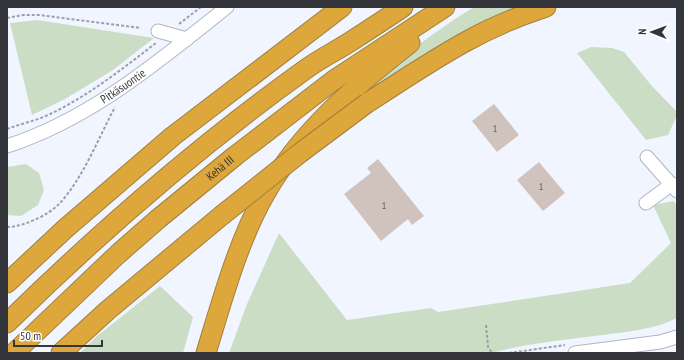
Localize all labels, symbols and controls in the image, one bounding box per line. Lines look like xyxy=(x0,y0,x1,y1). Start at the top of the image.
north arrow xyxy=(632,12,672,52)
text: N xyxy=(635,29,649,35)
street label: Pitkäsuontie xyxy=(97,65,148,107)
house number: 1 xyxy=(493,122,497,135)
street label: Kehä III xyxy=(203,152,237,184)
house number: 1 xyxy=(539,180,543,193)
house number: 1 xyxy=(382,199,386,212)
scale bar xyxy=(14,322,102,348)
text: 50 m xyxy=(20,328,41,343)

